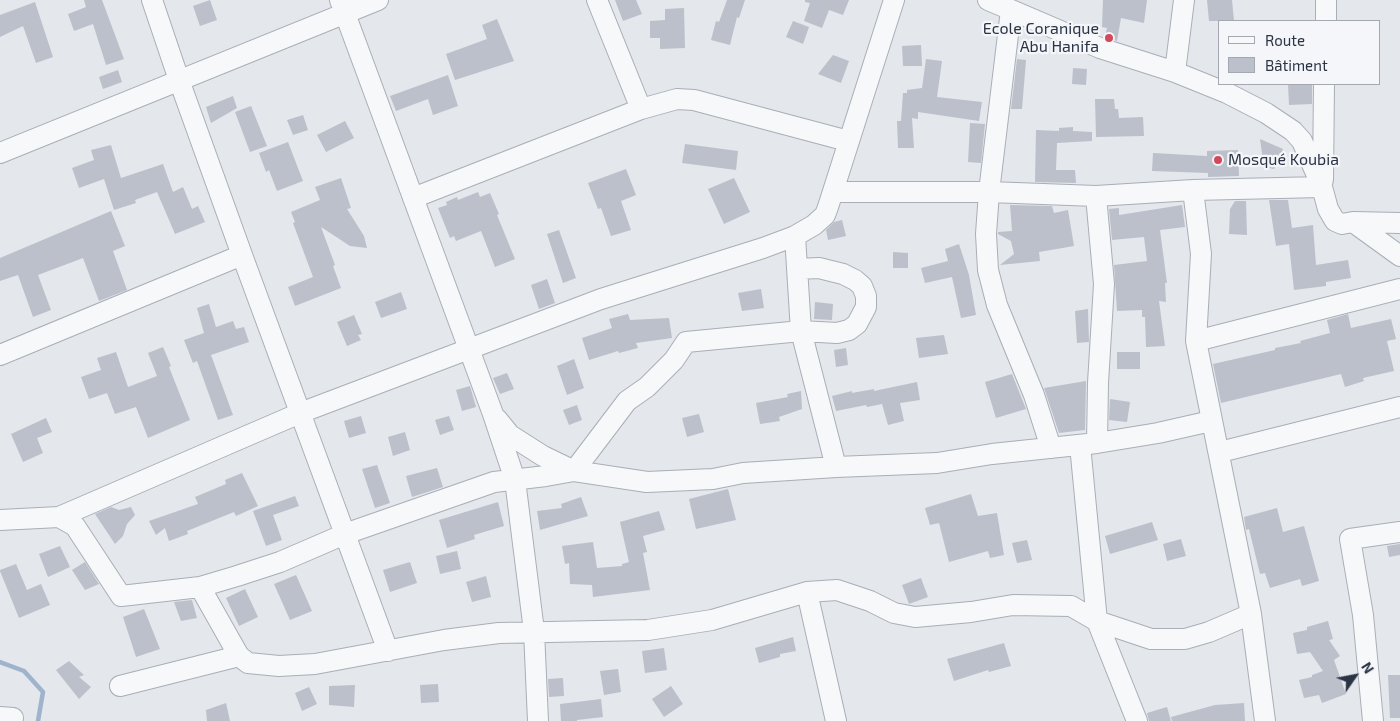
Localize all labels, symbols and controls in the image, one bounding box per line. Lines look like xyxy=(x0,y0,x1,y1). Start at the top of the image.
place label: Ecole Coranique Abu Hanifa xyxy=(983,19,1099,57)
legend xyxy=(1218,20,1380,85)
text: Route xyxy=(1265,31,1305,49)
marker: Ecole Coranique Abu Hanifa xyxy=(1103,32,1115,44)
text: Bâtiment xyxy=(1265,56,1328,74)
place label: Mosqué Koubia xyxy=(1228,150,1339,170)
marker: Mosqué Koubia xyxy=(1212,154,1224,166)
north arrow xyxy=(1330,651,1380,701)
text: N xyxy=(1358,659,1378,676)

